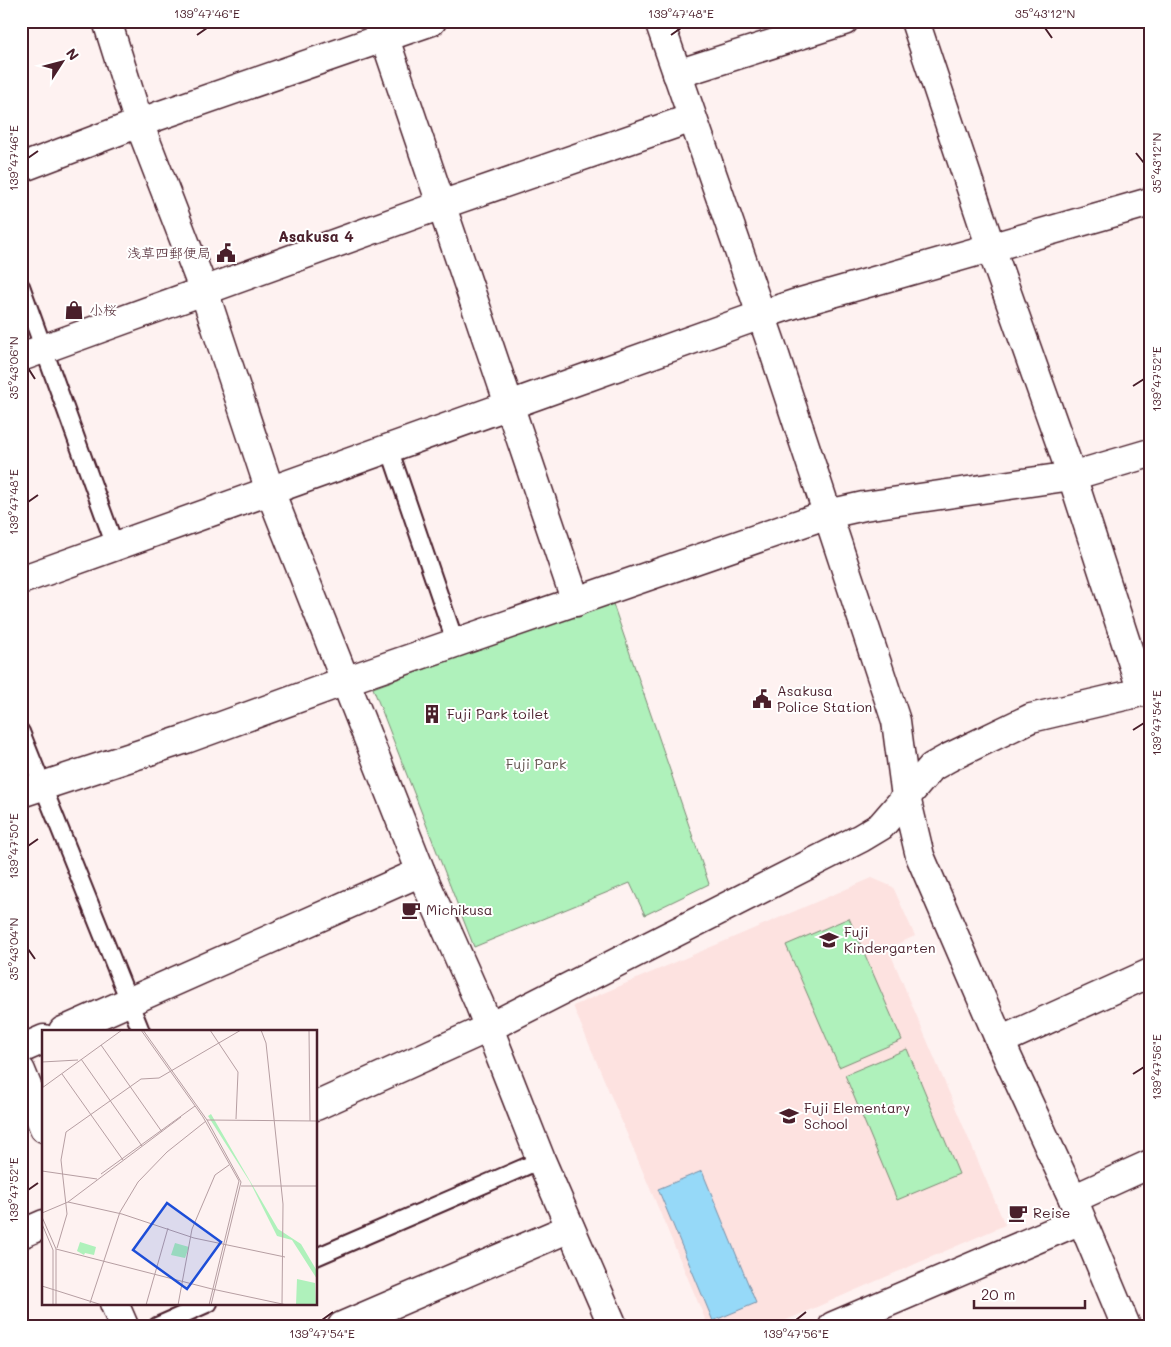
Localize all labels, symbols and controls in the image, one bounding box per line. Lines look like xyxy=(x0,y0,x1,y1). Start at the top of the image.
text: 139°47'46"E xyxy=(174,5,240,21)
text: 139°47'48"E xyxy=(648,5,714,21)
text: 35°43'12"N xyxy=(1015,5,1075,21)
north arrow xyxy=(38,38,88,88)
text: N xyxy=(62,44,84,64)
text: 139°47'46"E xyxy=(5,125,21,191)
text: 35°43'12"N xyxy=(1148,133,1164,193)
district label: Asakusa 4 xyxy=(278,226,354,246)
public building icon: 浅草四郵便局 xyxy=(215,242,237,264)
place label: 浅草四郵便局 xyxy=(127,243,211,262)
shop icon: 小桜 xyxy=(63,299,85,321)
place label: 小桜 xyxy=(89,300,117,319)
text: 35°43'06"N xyxy=(5,336,21,400)
text: 139°47'52"E xyxy=(1148,346,1164,412)
text: 139°47'48"E xyxy=(5,469,21,535)
place label: Asakusa Police Station xyxy=(777,681,872,716)
public building icon: Asakusa Police Station xyxy=(751,688,773,710)
text: 139°47'54"E xyxy=(1148,690,1164,756)
building icon: Fuji Park toilet xyxy=(421,703,443,725)
place label: Fuji Park toilet xyxy=(447,704,549,723)
park label: Fuji Park xyxy=(506,754,566,773)
text: 139°47'50"E xyxy=(5,813,21,879)
cafe icon: Michikusa xyxy=(400,899,422,921)
place label: Michikusa xyxy=(426,900,492,919)
text: 35°43'04"N xyxy=(5,918,21,980)
place label: Fuji Kindergarten xyxy=(844,922,936,957)
school or university icon: Fuji Kindergarten xyxy=(818,929,840,951)
inset map xyxy=(42,1030,318,1304)
text: 139°47'56"E xyxy=(1148,1034,1164,1100)
place label: Fuji Elementary School xyxy=(804,1098,910,1133)
school or university icon: Fuji Elementary School xyxy=(778,1105,800,1127)
text: 139°47'52"E xyxy=(5,1157,21,1223)
cafe icon: Reise xyxy=(1007,1202,1029,1224)
place label: Reise xyxy=(1033,1203,1070,1222)
scale bar xyxy=(974,1277,1085,1309)
text: 20 m xyxy=(981,1284,1015,1304)
text: 139°47'54"E xyxy=(289,1325,355,1341)
text: 139°47'56"E xyxy=(763,1325,829,1341)

